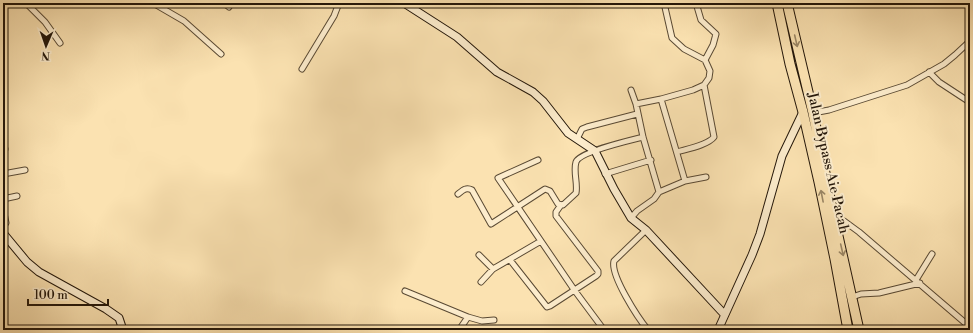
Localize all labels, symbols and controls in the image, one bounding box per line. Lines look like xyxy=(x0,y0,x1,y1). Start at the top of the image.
north arrow xyxy=(26,26,66,66)
one-way arrow xyxy=(792,34,800,47)
text: N xyxy=(41,48,50,62)
street label: Jalan Bypass Aie Pacah xyxy=(803,89,853,236)
one-way arrow xyxy=(817,189,825,202)
one-way arrow xyxy=(838,243,846,256)
scale bar xyxy=(28,281,108,307)
text: 100 m xyxy=(34,288,68,303)

